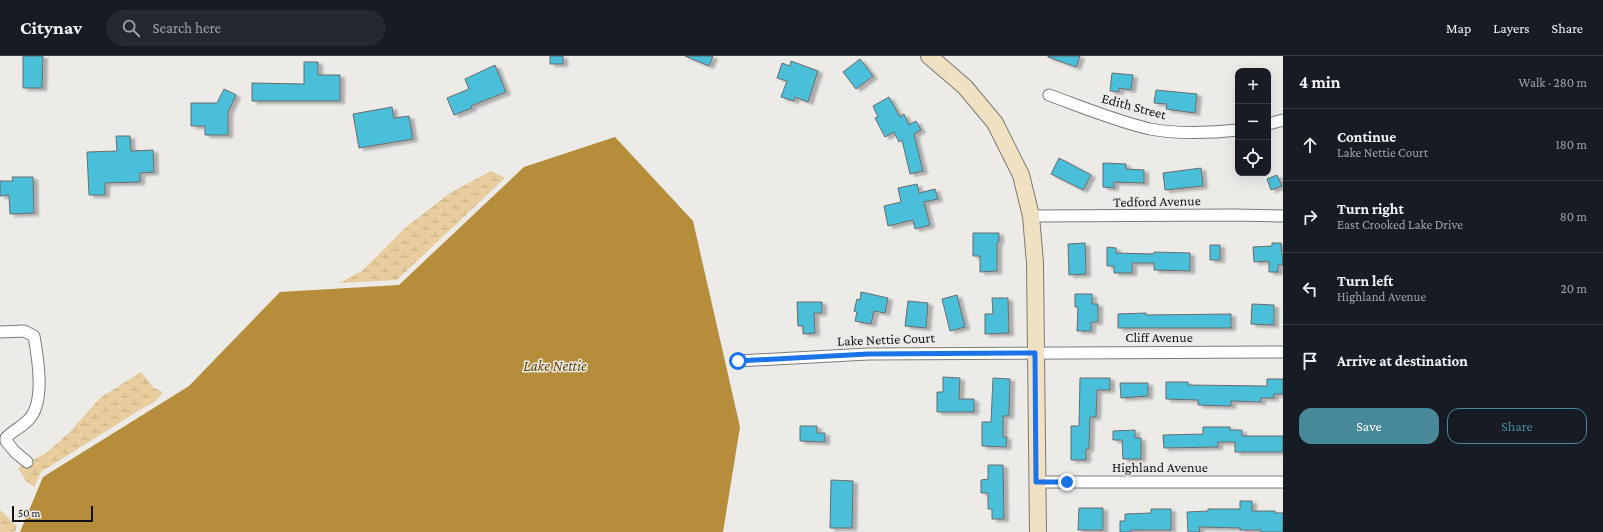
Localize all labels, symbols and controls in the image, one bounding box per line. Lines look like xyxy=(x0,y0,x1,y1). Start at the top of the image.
search box xyxy=(106,10,386,46)
text: Citynav xyxy=(20,17,82,38)
icon: search xyxy=(120,17,142,39)
text: Search here xyxy=(152,20,221,36)
text: Map xyxy=(1446,20,1471,36)
text: Layers xyxy=(1493,20,1530,36)
text: Share xyxy=(1552,20,1583,36)
map controls xyxy=(1235,68,1271,176)
button: + xyxy=(1235,68,1271,104)
text: 4 min xyxy=(1299,73,1341,92)
text: Walk · 280 m xyxy=(1519,75,1587,90)
street label: Edith Street xyxy=(1100,90,1168,122)
button: − xyxy=(1235,104,1271,140)
text: Continue xyxy=(1337,129,1396,145)
icon: ahead xyxy=(1299,134,1321,156)
text: 180 m xyxy=(1555,137,1587,152)
button: locate xyxy=(1235,140,1271,176)
text: Lake Nettie Court xyxy=(1337,145,1428,160)
street label: Tedford Avenue xyxy=(1113,192,1201,210)
text: Turn right xyxy=(1337,201,1404,217)
icon: right xyxy=(1299,206,1321,228)
text: 80 m xyxy=(1560,209,1587,224)
text: East Crooked Lake Drive xyxy=(1337,217,1463,232)
text: Turn left xyxy=(1337,273,1393,289)
icon: left xyxy=(1299,278,1321,300)
text: 20 m xyxy=(1561,281,1587,296)
text: Highland Avenue xyxy=(1337,289,1426,304)
street label: Lake Nettie Court xyxy=(837,329,936,349)
street label: Cliff Avenue xyxy=(1125,329,1193,345)
icon: arrive xyxy=(1299,350,1321,372)
route start xyxy=(729,352,747,370)
text: Arrive at destination xyxy=(1337,353,1468,369)
water label: Lake Nettie xyxy=(523,358,587,374)
button: Save xyxy=(1299,408,1439,444)
button: Share xyxy=(1447,408,1587,444)
street label: Highland Avenue xyxy=(1112,459,1208,475)
route end xyxy=(1058,473,1076,491)
scale bar xyxy=(12,504,93,523)
text: 50 m xyxy=(18,507,40,519)

